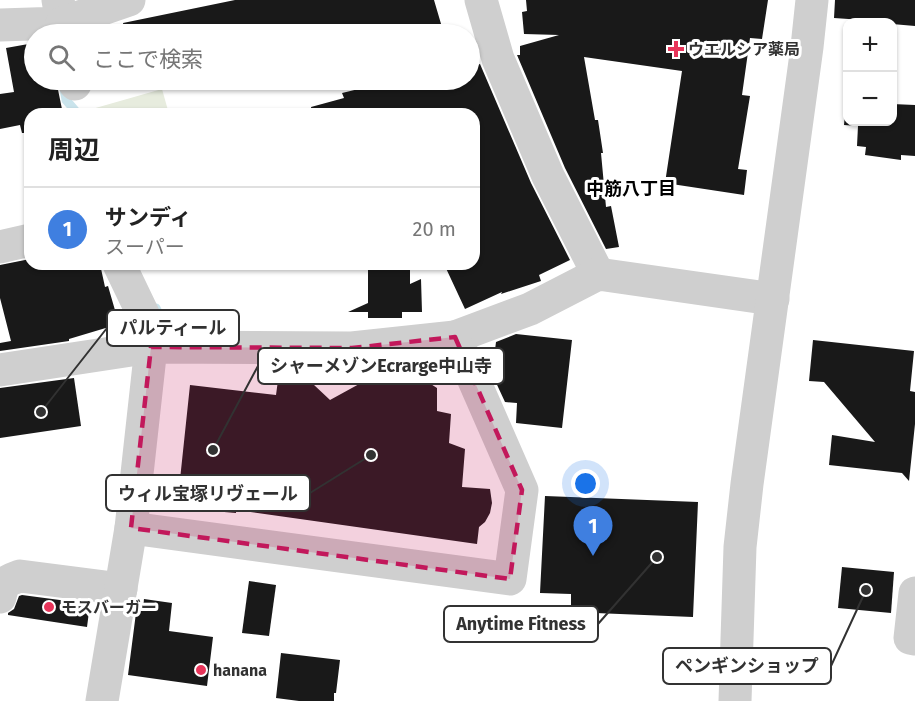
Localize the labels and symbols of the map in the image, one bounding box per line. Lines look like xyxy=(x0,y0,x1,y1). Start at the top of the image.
place label: ウエルシア薬局 xyxy=(688,40,800,59)
marker: ウエルシア薬局 xyxy=(669,42,683,56)
district label: 中筋八丁目 xyxy=(586,178,676,200)
callout: パルティール xyxy=(107,310,239,346)
text: パルティール xyxy=(120,317,226,339)
callout: シャーメゾンEcrarge中山寺 xyxy=(258,348,504,384)
text: シャーメゾンEcrarge中山寺 xyxy=(270,355,492,377)
your location xyxy=(571,469,600,498)
callout: ウィル宝塚リヴェール xyxy=(106,475,310,511)
text: ウィル宝塚リヴェール xyxy=(118,483,298,505)
pin: 1 xyxy=(574,506,612,556)
place label: モスバーガー xyxy=(61,598,157,617)
marker: モスバーガー xyxy=(42,600,56,614)
callout: Anytime Fitness xyxy=(444,606,598,642)
text: Anytime Fitness xyxy=(455,613,586,635)
callout: ペンギンショップ xyxy=(663,648,831,684)
text: ペンギンショップ xyxy=(675,655,819,677)
place label: hanana xyxy=(213,661,267,680)
marker: hanana xyxy=(194,663,208,677)

